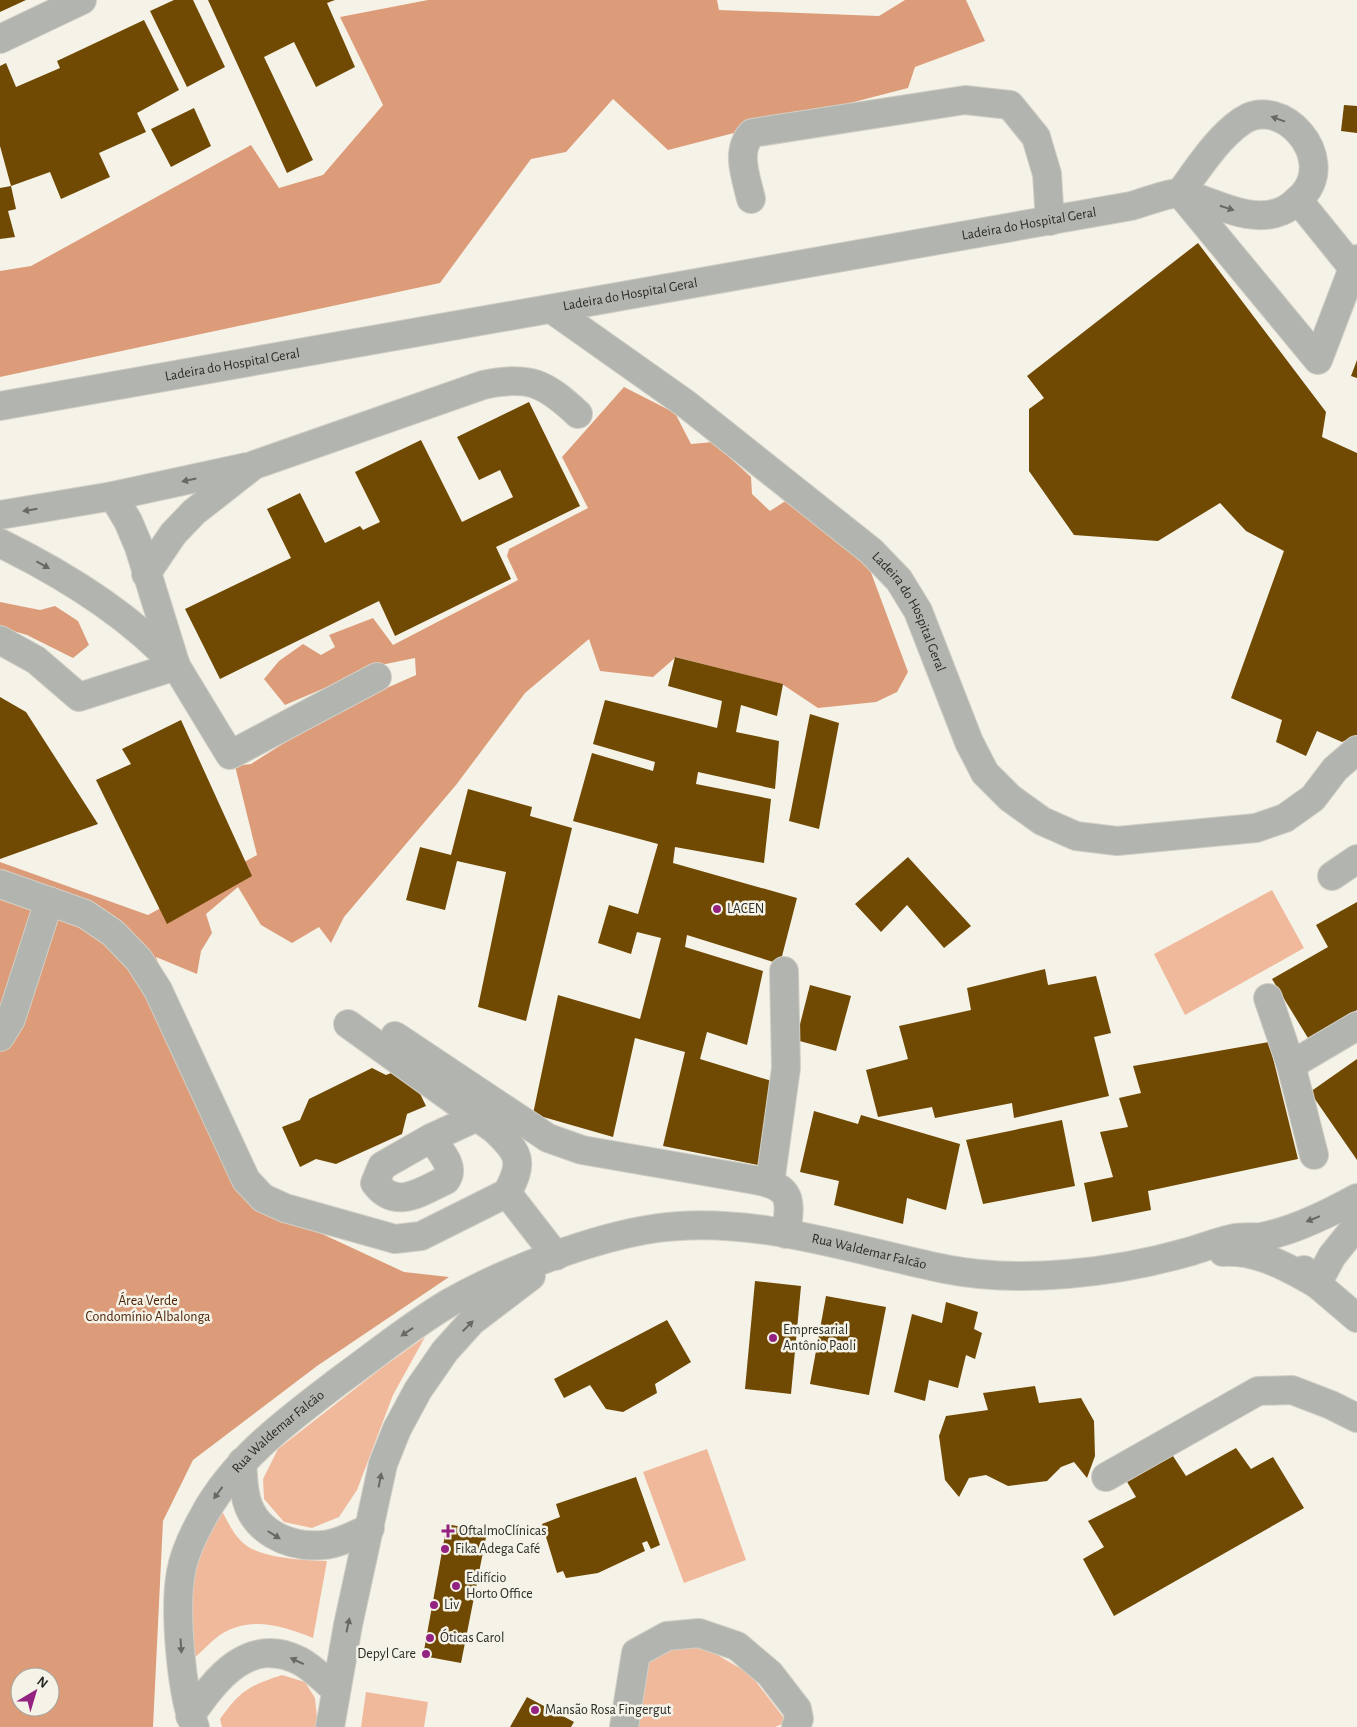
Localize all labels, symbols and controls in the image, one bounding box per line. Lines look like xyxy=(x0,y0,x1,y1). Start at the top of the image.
one-way arrow xyxy=(1270,115,1285,123)
street label: Ladeira do Hospital Geral xyxy=(961,205,1097,243)
one-way arrow xyxy=(1219,205,1234,212)
street label: Ladeira do Hospital Geral xyxy=(562,276,699,313)
street label: Ladeira do Hospital Geral xyxy=(164,346,301,384)
one-way arrow xyxy=(182,476,197,484)
one-way arrow xyxy=(21,507,37,515)
street label: Ladeira do Hospital Geral xyxy=(869,549,948,674)
one-way arrow xyxy=(37,561,50,570)
place label: LACEN xyxy=(727,902,764,916)
marker: LACEN xyxy=(711,903,723,915)
one-way arrow xyxy=(1305,1215,1320,1223)
street label: Rua Waldemar Falcão xyxy=(810,1232,928,1272)
park label: Área Verde Condomínio Albalonga xyxy=(85,1291,211,1324)
one-way arrow xyxy=(462,1320,474,1332)
place label: Empresarial Antônio Paoli xyxy=(783,1323,856,1353)
one-way arrow xyxy=(400,1327,414,1337)
marker: Empresarial Antônio Paoli xyxy=(767,1332,779,1344)
street label: Rua Waldemar Falcão xyxy=(230,1388,327,1476)
one-way arrow xyxy=(376,1472,384,1487)
one-way arrow xyxy=(213,1486,223,1500)
marker: OftalmoClínicas xyxy=(441,1524,455,1538)
place label: OftalmoClínicas xyxy=(459,1524,546,1538)
one-way arrow xyxy=(267,1530,281,1540)
place label: Fika Adega Café xyxy=(455,1542,540,1556)
marker: Fika Adega Café xyxy=(439,1543,451,1555)
place label: Edifício Horto Office xyxy=(466,1571,533,1601)
marker: Edifício Horto Office xyxy=(450,1580,462,1592)
place label: Liv xyxy=(444,1598,459,1612)
marker: Liv xyxy=(428,1599,440,1611)
one-way arrow xyxy=(344,1618,352,1633)
place label: Óticas Carol xyxy=(440,1628,504,1645)
marker: Óticas Carol xyxy=(424,1632,436,1644)
one-way arrow xyxy=(178,1639,186,1655)
place label: Depyl Care xyxy=(357,1647,416,1661)
marker: Depyl Care xyxy=(420,1648,432,1660)
one-way arrow xyxy=(290,1656,305,1665)
north arrow xyxy=(10,1667,60,1717)
text: N xyxy=(34,1674,51,1691)
place label: Mansão Rosa Fingergut xyxy=(545,1703,672,1717)
marker: Mansão Rosa Fingergut xyxy=(529,1704,541,1716)

